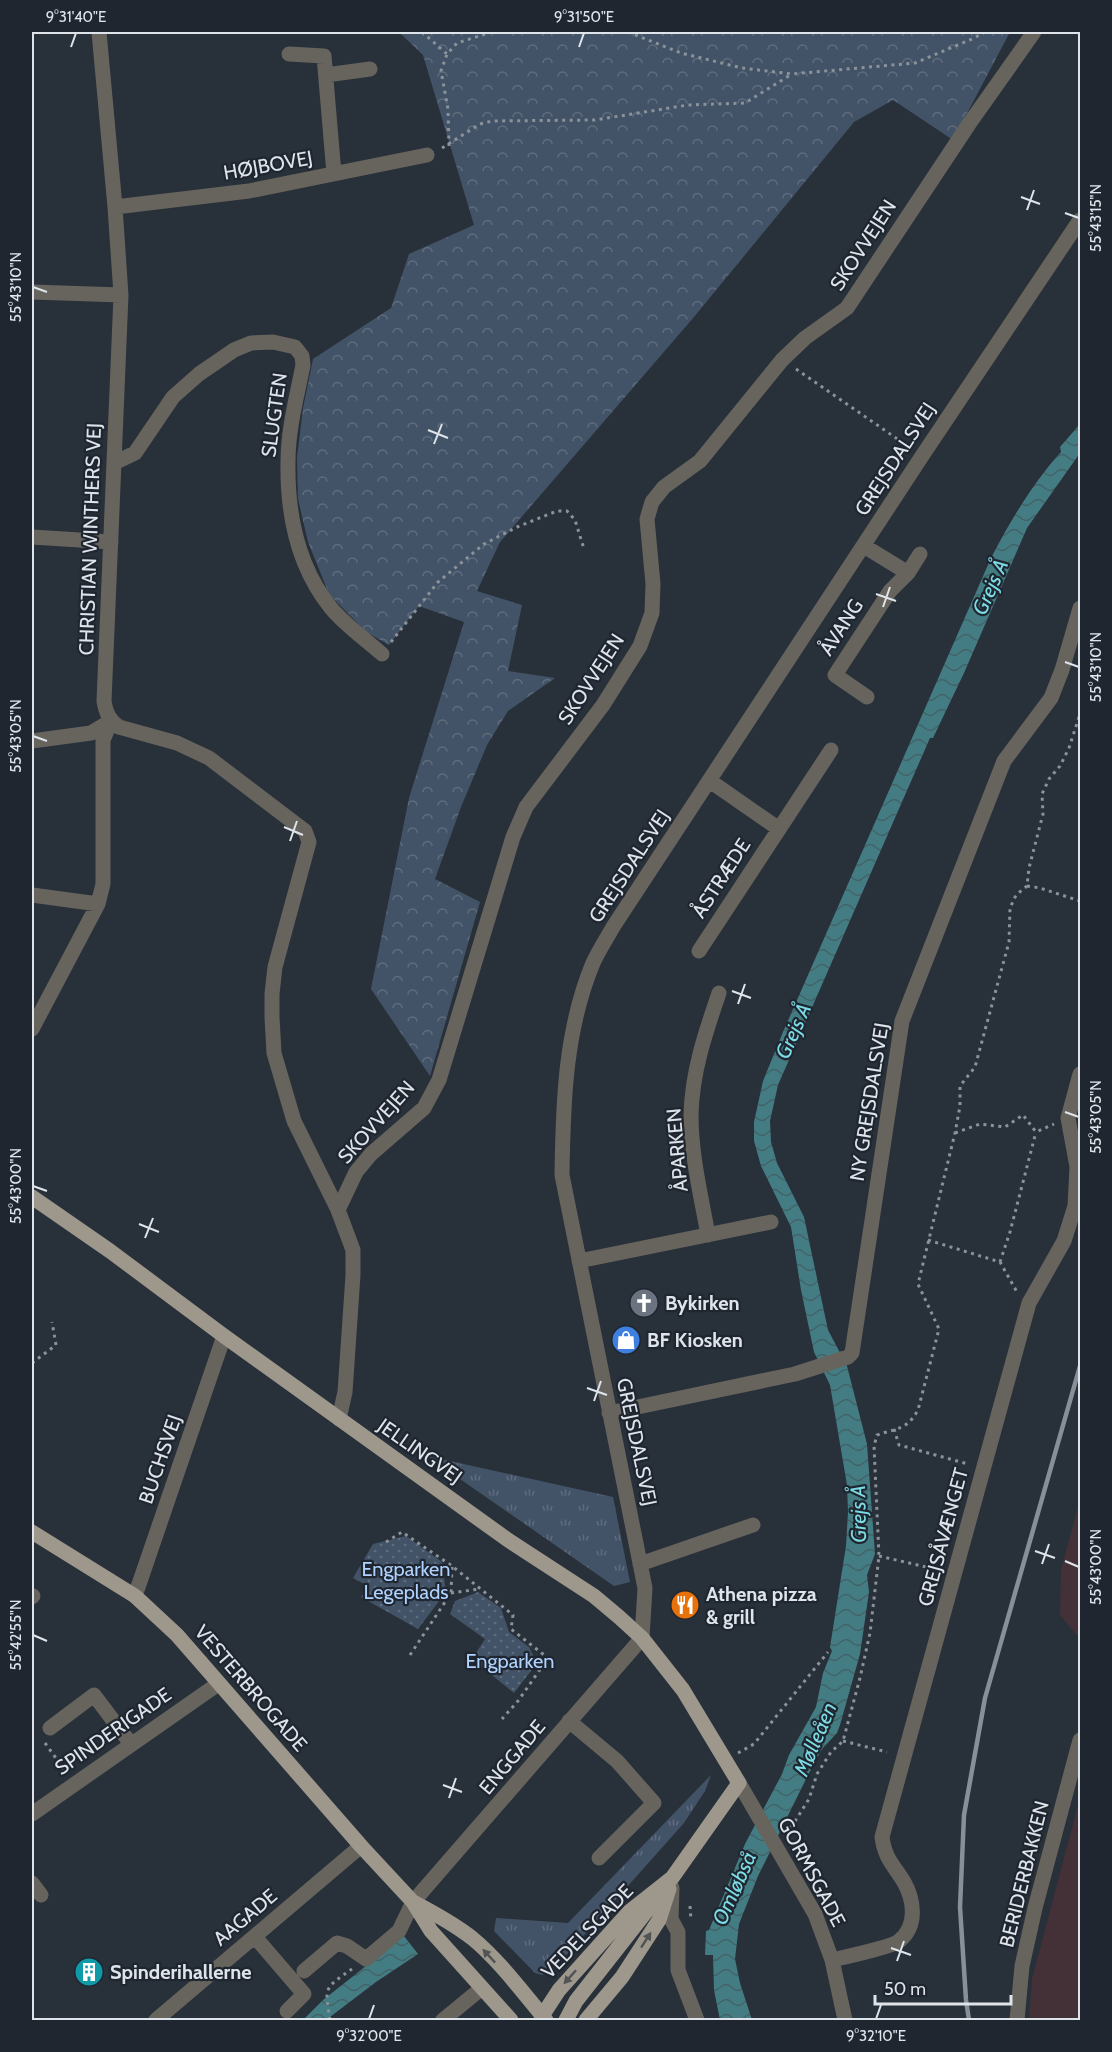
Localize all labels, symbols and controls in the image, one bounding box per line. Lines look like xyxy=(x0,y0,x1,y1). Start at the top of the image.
text: 9°31'40"E xyxy=(46,8,106,26)
text: 9°31'50"E xyxy=(554,8,614,26)
street label: HØJBOVEJ xyxy=(222,145,314,185)
text: 55°43'15"N xyxy=(1087,184,1105,252)
street label: SKOVVEJEN xyxy=(825,195,901,295)
text: 55°43'10"N xyxy=(7,252,25,322)
street label: SLUGTEN xyxy=(256,371,292,459)
street label: GREJSDALSVEJ xyxy=(850,398,940,520)
street label: CHRISTIAN WINTHERS VEJ xyxy=(74,422,106,656)
water label: Grejs Å xyxy=(965,555,1014,619)
street label: ÅVANG xyxy=(814,594,868,660)
street label: SKOVVEJEN xyxy=(553,629,629,729)
text: 55°43'10"N xyxy=(1087,632,1105,702)
text: 55°43'05"N xyxy=(7,699,25,773)
street label: GREJSDALSVEJ xyxy=(584,805,674,927)
street label: ÅSTRÆDE xyxy=(687,834,755,922)
water label: Grejs Å xyxy=(768,999,817,1063)
street label: NY GREJSDALSVEJ xyxy=(845,1021,893,1183)
street label: SKOVVEJEN xyxy=(333,1076,419,1168)
text: 55°43'05"N xyxy=(1087,1080,1105,1154)
street label: ÅPARKEN xyxy=(661,1107,693,1193)
text: 55°43'00"N xyxy=(7,1148,25,1224)
church icon: Bykirken xyxy=(628,1287,660,1319)
place label: Bykirken xyxy=(665,1291,740,1315)
shop icon: BF Kiosken xyxy=(610,1324,642,1356)
place label: BF Kiosken xyxy=(647,1328,743,1352)
street label: GREJSDALSVEJ xyxy=(612,1376,662,1508)
street label: BUCHSVEJ xyxy=(134,1411,186,1507)
street label: JELLINGVEJ xyxy=(372,1413,467,1489)
street label: GREJSÅVÆNGET xyxy=(913,1465,973,1609)
water label: Grejs Å xyxy=(843,1485,872,1543)
text: 55°43'00"N xyxy=(1087,1529,1105,1605)
park label: Engparken Legeplads xyxy=(361,1557,451,1604)
place label: Athena pizza & grill xyxy=(706,1582,817,1629)
restaurant icon: Athena pizza & grill xyxy=(669,1589,701,1621)
text: 55°42'55"N xyxy=(7,1600,25,1670)
street label: VESTERBROGADE xyxy=(190,1620,312,1756)
park label: Engparken xyxy=(465,1649,555,1673)
street label: SPINDERIGADE xyxy=(50,1682,176,1780)
water label: Mølleåen xyxy=(788,1699,842,1780)
street label: ENGGADE xyxy=(474,1715,550,1799)
street label: BERIDERBAKKEN xyxy=(994,1798,1054,1950)
street label: GORMSGADE xyxy=(773,1813,851,1931)
water label: Omløbså xyxy=(707,1847,761,1929)
street label: VEDELSGADE xyxy=(536,1879,638,1983)
street label: AAGADE xyxy=(208,1883,282,1951)
one-way arrow xyxy=(640,1932,651,1948)
one-way arrow xyxy=(482,1949,496,1964)
building icon: Spinderihallerne xyxy=(73,1956,105,1988)
place label: Spinderihallerne xyxy=(110,1960,252,1984)
scale bar xyxy=(875,1968,1012,2006)
one-way arrow xyxy=(563,1969,577,1984)
text: 50 m xyxy=(884,1978,926,2000)
text: 9°32'00"E xyxy=(336,2027,402,2045)
text: 9°32'10"E xyxy=(846,2027,906,2045)

